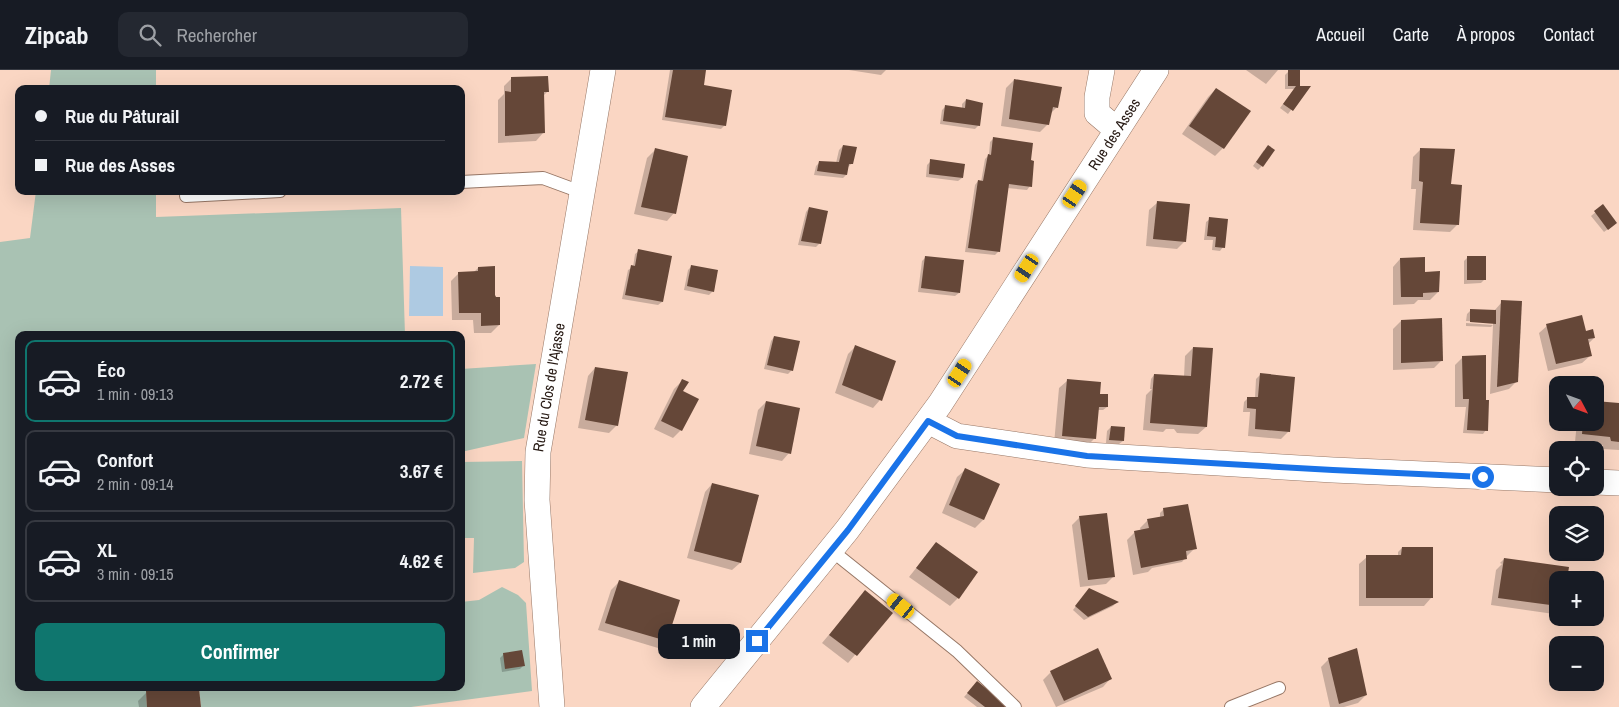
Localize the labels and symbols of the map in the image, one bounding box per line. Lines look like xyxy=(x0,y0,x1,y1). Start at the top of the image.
street label: Rue des Asses xyxy=(1083,94,1145,174)
car xyxy=(1060,177,1089,211)
car xyxy=(1012,251,1041,285)
street label: Rue du Clos de l'Ajasse xyxy=(527,321,570,453)
car xyxy=(945,356,974,390)
north arrow xyxy=(1549,376,1604,431)
route start xyxy=(1472,466,1494,488)
car xyxy=(884,591,917,621)
callout: 1 min xyxy=(657,624,740,658)
route end xyxy=(746,630,768,652)

